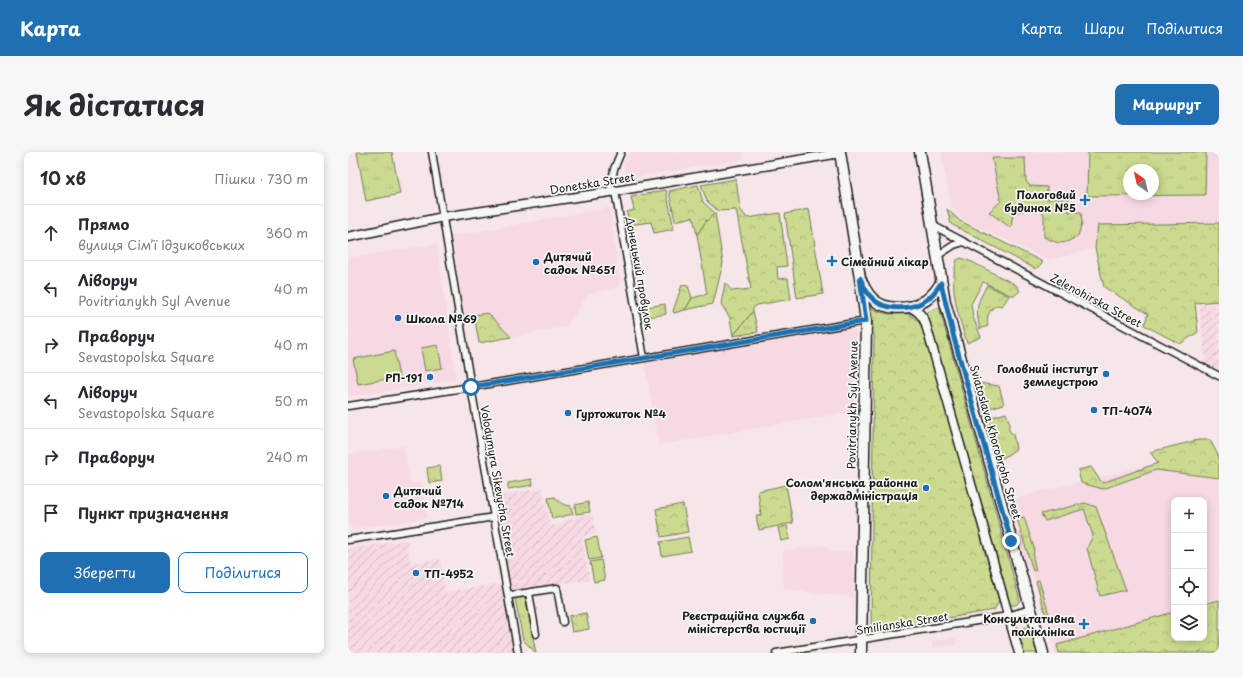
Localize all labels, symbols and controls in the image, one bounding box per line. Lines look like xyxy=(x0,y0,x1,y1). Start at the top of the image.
text: Карта xyxy=(20,14,81,42)
text: Карта xyxy=(1021,18,1062,39)
text: Шари xyxy=(1084,18,1124,39)
text: Поділитися xyxy=(1146,18,1223,39)
text: Як дістатися xyxy=(24,83,205,126)
button: Маршрут xyxy=(1115,84,1219,125)
north arrow xyxy=(1123,164,1159,200)
text: 10 хв xyxy=(40,165,86,191)
street label: Donetska Street xyxy=(548,168,636,198)
text: Пішки · 730 m xyxy=(215,169,308,188)
place label: Пологовий будинок №5 xyxy=(1004,186,1076,216)
marker: Пологовий будинок №5 xyxy=(1079,194,1091,206)
text: Прямо xyxy=(78,212,129,235)
street label: Донецький провулок xyxy=(622,214,658,331)
icon: ahead xyxy=(40,222,62,244)
text: 360 m xyxy=(265,223,308,242)
text: вулиця Сімʼї Ідзиковських xyxy=(78,235,245,254)
place label: Дитячий садок №651 xyxy=(543,248,615,278)
place label: Сімейний лікар xyxy=(841,253,929,270)
marker: Сімейний лікар xyxy=(826,255,838,267)
marker: Дитячий садок №651 xyxy=(531,257,541,267)
text: Ліворуч xyxy=(78,268,138,291)
street label: Zelenohirska Street xyxy=(1047,269,1145,331)
icon: left xyxy=(40,278,62,300)
text: 40 m xyxy=(274,279,308,298)
text: Povitrianykh Syl Avenue xyxy=(78,291,230,310)
place label: Школа №69 xyxy=(406,310,477,327)
marker: Школа №69 xyxy=(393,313,403,323)
text: Праворуч xyxy=(78,324,155,347)
icon: right xyxy=(40,334,62,356)
text: 40 m xyxy=(274,335,308,354)
street label: Povitrianykh Syl Avenue xyxy=(842,340,862,469)
text: Sevastopolska Square xyxy=(78,347,214,366)
place label: Головний інститут землеустрою xyxy=(997,360,1098,390)
street label: Sviatoslava Khorobroho Street xyxy=(966,363,1026,522)
place label: РП-191 xyxy=(385,369,422,386)
marker: Головний інститут землеустрою xyxy=(1101,369,1111,379)
marker: РП-191 xyxy=(425,372,435,382)
route start xyxy=(462,378,480,396)
text: Ліворуч xyxy=(78,380,138,403)
icon: left xyxy=(40,390,62,412)
text: 50 m xyxy=(274,391,308,410)
place label: ТП-4074 xyxy=(1102,402,1153,419)
text: Sevastopolska Square xyxy=(78,403,214,422)
street label: Volodymyra Sikevycha Street xyxy=(476,404,520,558)
place label: Гуртожиток №4 xyxy=(576,405,666,422)
marker: ТП-4074 xyxy=(1089,405,1099,415)
marker: Гуртожиток №4 xyxy=(563,408,573,418)
text: Праворуч xyxy=(78,445,155,468)
icon: right xyxy=(40,446,62,468)
text: 240 m xyxy=(266,447,308,466)
place label: Солом'янська районна держадміністрація xyxy=(786,474,919,504)
place label: Дитячий садок №714 xyxy=(393,482,465,512)
marker: Солом'янська районна держадміністрація xyxy=(921,483,931,493)
marker: Дитячий садок №714 xyxy=(381,491,391,501)
map controls xyxy=(1171,497,1207,641)
button: + xyxy=(1171,497,1207,533)
text: Пункт призначення xyxy=(78,501,229,524)
icon: arrive xyxy=(40,502,62,524)
route end xyxy=(1002,532,1020,550)
button: − xyxy=(1171,533,1207,569)
button: Зберегти xyxy=(40,552,170,593)
button: Поділитися xyxy=(178,552,308,593)
place label: ТП-4952 xyxy=(424,565,474,582)
marker: ТП-4952 xyxy=(411,568,421,578)
button: locate xyxy=(1171,569,1207,605)
button: layers xyxy=(1171,605,1207,641)
place label: Реєстраційна служба міністерства юстиції xyxy=(682,607,806,637)
street label: Smilianska Street xyxy=(855,607,949,639)
place label: Консультативна поліклініка xyxy=(983,610,1076,640)
marker: Реєстраційна служба міністерства юстиції xyxy=(808,616,818,626)
marker: Консультативна поліклініка xyxy=(1078,618,1090,630)

